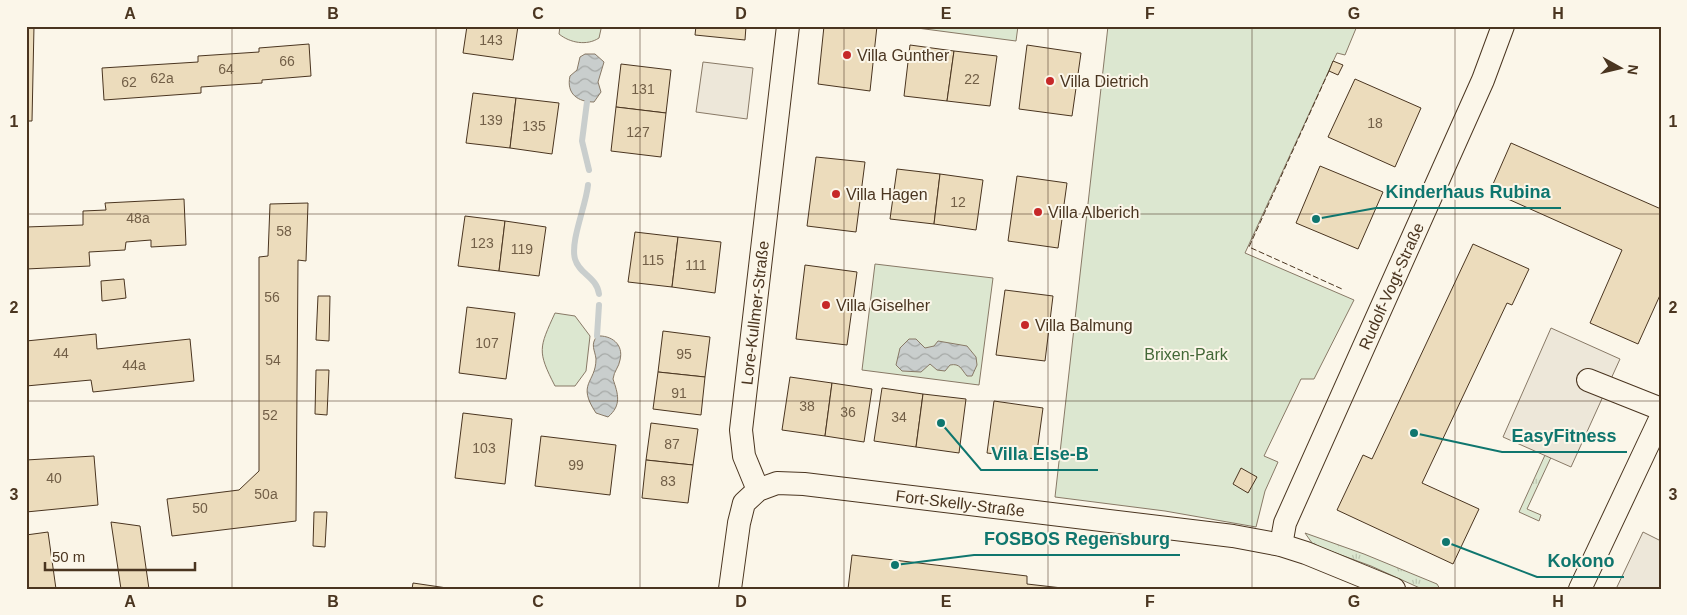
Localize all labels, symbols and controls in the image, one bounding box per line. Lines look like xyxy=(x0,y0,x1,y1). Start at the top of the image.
text: A xyxy=(124,5,136,22)
text: B xyxy=(327,5,339,22)
text: C xyxy=(532,5,544,22)
text: D xyxy=(735,5,747,22)
text: E xyxy=(941,5,952,22)
text: F xyxy=(1145,5,1155,22)
text: G xyxy=(1348,5,1360,22)
text: H xyxy=(1552,5,1564,22)
house number: 143 xyxy=(479,32,503,48)
north arrow xyxy=(1594,42,1644,92)
place label: Villa Gunther xyxy=(857,47,950,64)
marker: Villa Gunther xyxy=(841,49,853,61)
house number: 66 xyxy=(279,53,295,69)
house number: 64 xyxy=(218,61,234,77)
text: N xyxy=(1624,64,1642,76)
house number: 62a xyxy=(150,70,174,86)
house number: 22 xyxy=(964,71,980,87)
place label: Villa Dietrich xyxy=(1060,73,1149,90)
house number: 62 xyxy=(121,74,137,90)
marker: Villa Dietrich xyxy=(1044,75,1056,87)
house number: 131 xyxy=(631,81,655,97)
house number: 139 xyxy=(479,112,503,128)
text: 1 xyxy=(10,113,19,130)
text: 1 xyxy=(1669,113,1678,130)
house number: 18 xyxy=(1367,115,1383,131)
house number: 135 xyxy=(522,118,546,134)
house number: 127 xyxy=(626,124,650,140)
callout: Kinderhaus Rubina xyxy=(1376,175,1561,208)
text: Kinderhaus Rubina xyxy=(1385,182,1551,202)
place label: Villa Hagen xyxy=(846,186,928,203)
marker: Villa Hagen xyxy=(830,188,842,200)
house number: 12 xyxy=(950,194,966,210)
place label: Villa Alberich xyxy=(1048,204,1139,221)
marker: Villa Alberich xyxy=(1032,206,1044,218)
house number: 48a xyxy=(126,210,150,226)
street label: Rudolf-Vogt-Straße xyxy=(1356,220,1427,352)
house number: 58 xyxy=(276,223,292,239)
house number: 123 xyxy=(470,235,494,251)
street label: Lore-Kullmer-Straße xyxy=(738,240,772,386)
house number: 119 xyxy=(511,241,533,257)
house number: 115 xyxy=(642,252,664,268)
house number: 111 xyxy=(685,257,707,273)
house number: 56 xyxy=(264,289,280,305)
place label: Villa Giselher xyxy=(836,297,931,314)
text: 2 xyxy=(10,299,19,316)
marker: Villa Giselher xyxy=(820,299,832,311)
text: 2 xyxy=(1669,299,1678,316)
place label: Villa Balmung xyxy=(1035,317,1133,334)
marker: Villa Balmung xyxy=(1019,319,1031,331)
house number: 107 xyxy=(475,335,499,351)
house number: 44 xyxy=(53,345,69,361)
house number: 95 xyxy=(676,346,692,362)
park label: Brixen-Park xyxy=(1144,346,1229,363)
house number: 54 xyxy=(265,352,281,368)
house number: 44a xyxy=(122,357,146,373)
house number: 91 xyxy=(671,385,687,401)
house number: 38 xyxy=(799,398,815,414)
house number: 36 xyxy=(840,404,856,420)
house number: 52 xyxy=(262,407,278,423)
house number: 34 xyxy=(891,409,907,425)
callout: EasyFitness xyxy=(1502,419,1627,452)
text: EasyFitness xyxy=(1511,426,1617,446)
house number: 87 xyxy=(664,436,680,452)
callout: Villa Else-B xyxy=(981,437,1098,470)
house number: 103 xyxy=(472,440,496,456)
text: Villa Else-B xyxy=(991,444,1089,464)
house number: 99 xyxy=(568,457,584,473)
house number: 40 xyxy=(46,470,62,486)
house number: 83 xyxy=(660,473,676,489)
text: 3 xyxy=(10,486,19,503)
house number: 50a xyxy=(254,486,278,502)
text: 3 xyxy=(1669,486,1678,503)
street label: Fort-Skelly-Straße xyxy=(895,487,1026,520)
house number: 50 xyxy=(192,500,208,516)
callout: FOSBOS Regensburg xyxy=(974,522,1180,555)
text: FOSBOS Regensburg xyxy=(984,529,1170,549)
scale bar xyxy=(45,540,195,572)
callout: Kokono xyxy=(1537,544,1624,577)
text: 50 m xyxy=(52,548,85,565)
text: Kokono xyxy=(1548,551,1615,571)
text: A xyxy=(124,593,136,610)
text: B xyxy=(327,593,339,610)
text: C xyxy=(532,593,544,610)
text: D xyxy=(735,593,747,610)
text: E xyxy=(941,593,952,610)
text: F xyxy=(1145,593,1155,610)
text: G xyxy=(1348,593,1360,610)
text: H xyxy=(1552,593,1564,610)

